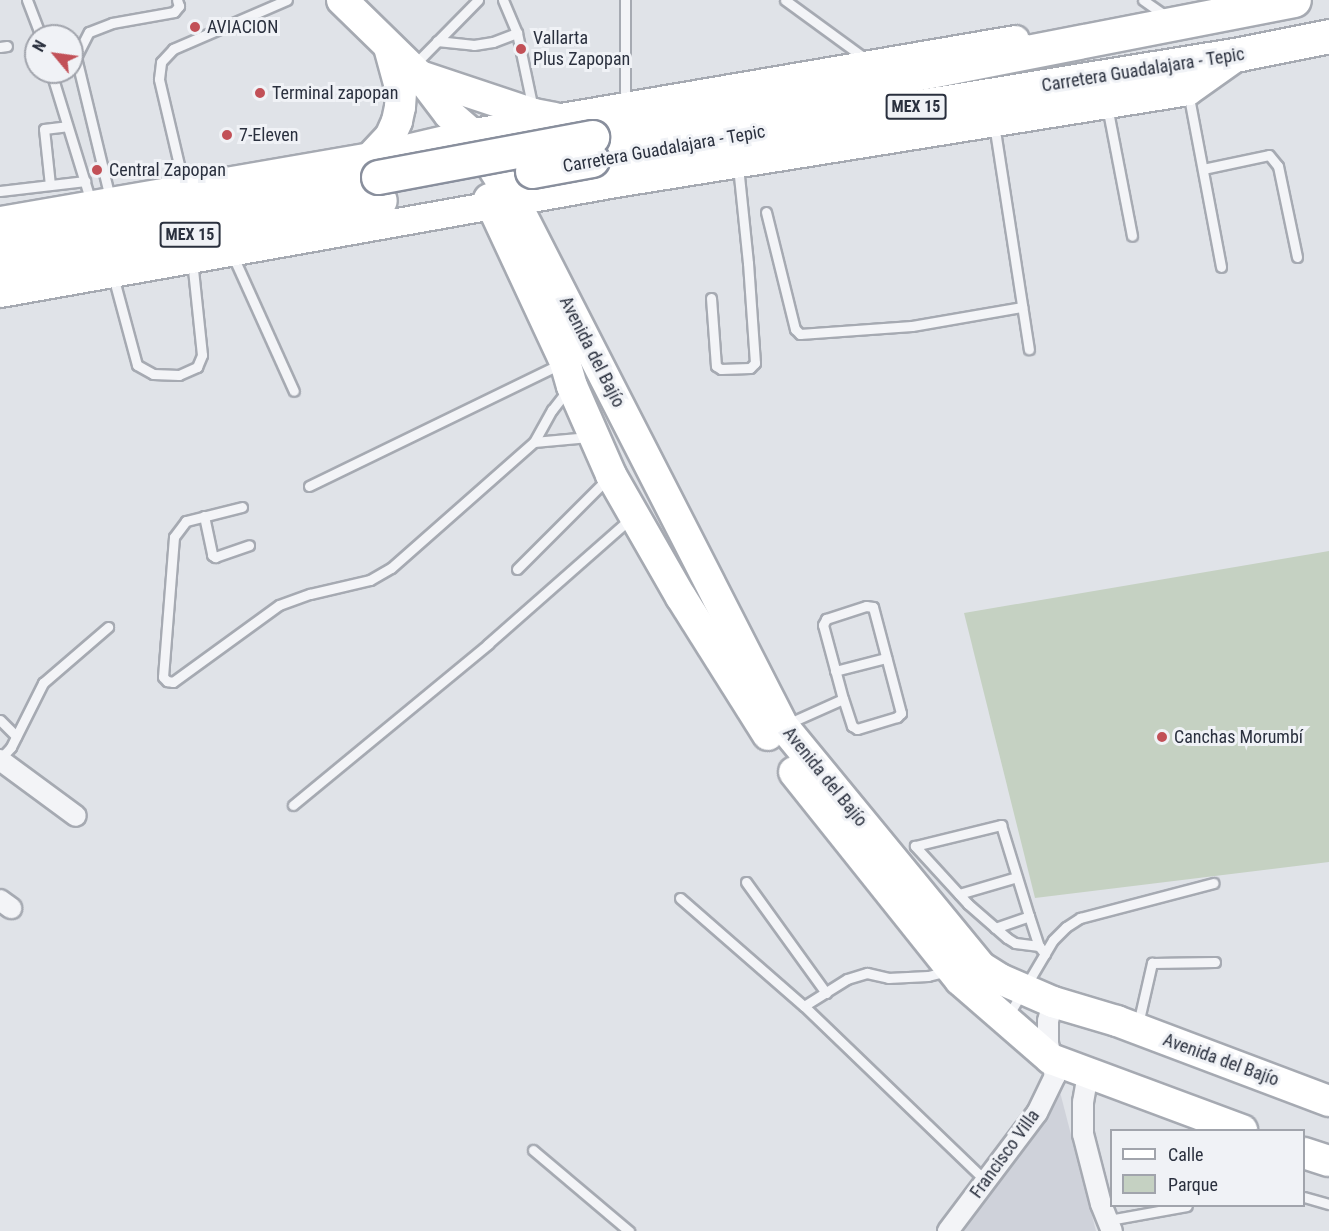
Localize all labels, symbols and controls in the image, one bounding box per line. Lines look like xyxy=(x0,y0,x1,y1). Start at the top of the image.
place label: AVIACION xyxy=(207,16,278,38)
marker: AVIACION xyxy=(188,20,202,34)
north arrow xyxy=(24,24,84,84)
place label: Vallarta Plus Zapopan xyxy=(533,28,630,70)
text: N xyxy=(29,37,50,55)
marker: Vallarta Plus Zapopan xyxy=(514,42,528,56)
street label: Carretera Guadalajara - Tepic xyxy=(1040,43,1246,97)
place label: Terminal zapopan xyxy=(272,82,398,104)
marker: Terminal zapopan xyxy=(253,86,267,100)
road number: MEX 15 xyxy=(884,94,948,120)
street label: Carretera Guadalajara - Tepic xyxy=(561,121,767,177)
place label: 7-Eleven xyxy=(239,124,298,146)
marker: 7-Eleven xyxy=(220,128,234,142)
place label: Central Zapopan xyxy=(109,159,226,181)
marker: Central Zapopan xyxy=(90,163,104,177)
road number: MEX 15 xyxy=(158,222,222,248)
street label: Avenida del Bajío xyxy=(555,293,629,411)
street label: Avenida del Bajío xyxy=(778,723,872,831)
place label: Canchas Morumbí xyxy=(1174,726,1303,748)
marker: Canchas Morumbí xyxy=(1155,730,1169,744)
street label: Avenida del Bajío xyxy=(1160,1029,1282,1091)
street label: Francisco Villa xyxy=(966,1106,1044,1202)
legend xyxy=(1110,1129,1305,1207)
text: Calle xyxy=(1168,1144,1204,1165)
text: Parque xyxy=(1168,1174,1218,1195)

